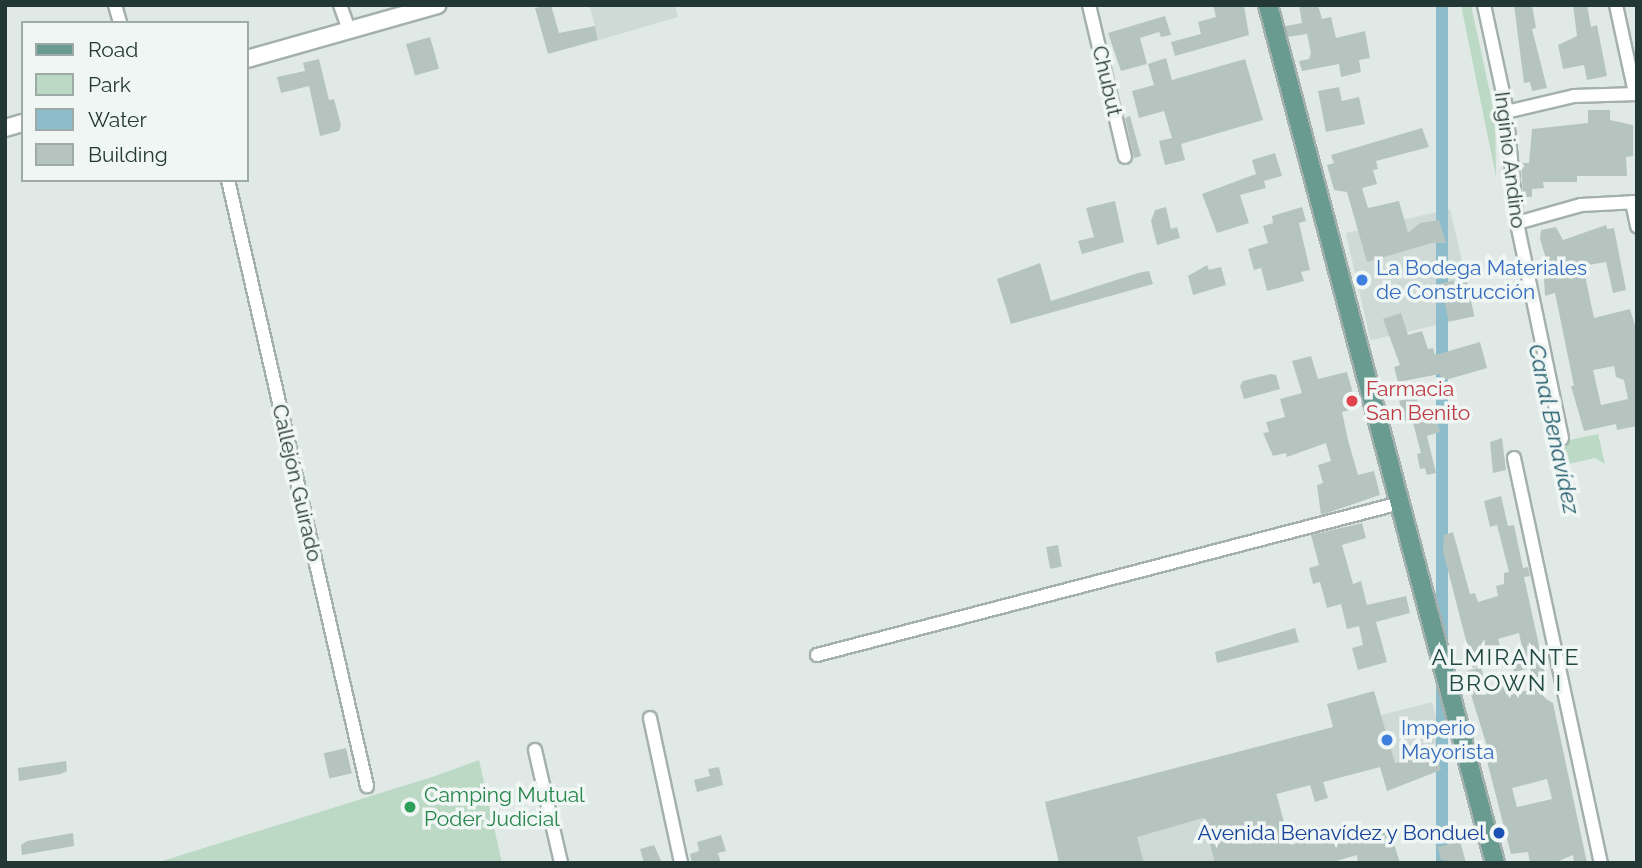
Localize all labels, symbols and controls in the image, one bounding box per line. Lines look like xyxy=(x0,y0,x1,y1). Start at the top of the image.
legend xyxy=(21,21,248,182)
text: Road xyxy=(88,37,138,62)
street label: Chubut xyxy=(1087,43,1127,119)
text: Park xyxy=(88,72,131,97)
street label: Inginio Andino xyxy=(1489,90,1531,230)
text: Water xyxy=(88,107,147,132)
text: Building xyxy=(88,142,168,167)
place label: La Bodega Materiales de Construcción xyxy=(1376,255,1587,305)
marker: La Bodega Materiales de Construcción xyxy=(1354,272,1370,288)
water label: Canal Benavídez xyxy=(1522,341,1586,517)
place label: Farmacia San Benito xyxy=(1366,376,1470,426)
marker: Farmacia San Benito xyxy=(1344,393,1360,409)
street label: Callejón Guirado xyxy=(267,402,327,564)
district label: ALMIRANTE BROWN I xyxy=(1433,643,1579,697)
place label: Imperio Mayorista xyxy=(1401,715,1494,765)
marker: Imperio Mayorista xyxy=(1379,732,1395,748)
place label: Camping Mutual Poder Judicial xyxy=(424,782,585,832)
marker: Camping Mutual Poder Judicial xyxy=(402,799,418,815)
place label: Avenida Benavídez y Bonduel xyxy=(1196,820,1485,846)
marker: Avenida Benavídez y Bonduel xyxy=(1491,825,1507,841)

